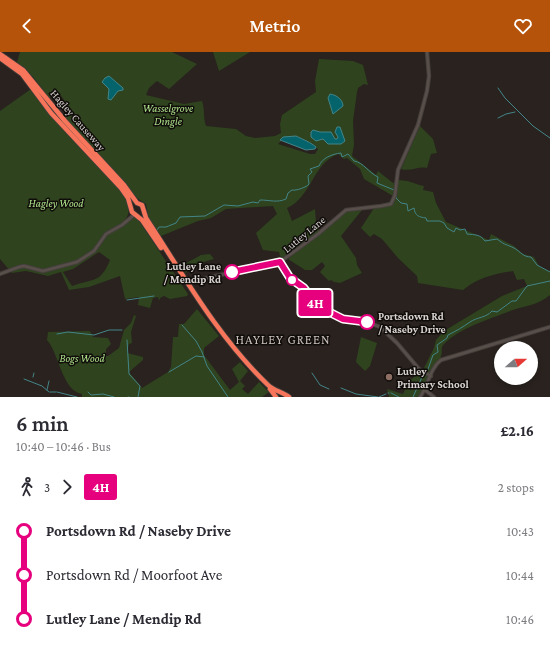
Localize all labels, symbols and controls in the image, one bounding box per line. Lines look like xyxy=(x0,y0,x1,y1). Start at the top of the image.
icon: back xyxy=(16,15,38,37)
icon: heart xyxy=(512,15,534,37)
text: Metrio xyxy=(249,16,301,36)
street label: Hagley Causeway xyxy=(47,87,108,154)
park label: Wasselgrove Dingle xyxy=(143,102,194,128)
park label: Hagley Wood xyxy=(28,197,84,210)
street label: Lutley Lane xyxy=(280,213,328,256)
place label: Lutley Lane / Mendip Rd xyxy=(163,260,221,285)
marker: Lutley Lane / Mendip Rd xyxy=(224,264,240,280)
unlabelled marker xyxy=(286,274,298,286)
line badge: 4H xyxy=(297,290,333,316)
text: 4H xyxy=(306,295,324,311)
place label: Portsdown Rd / Naseby Drive xyxy=(378,310,446,335)
marker: Portsdown Rd / Naseby Drive xyxy=(359,314,375,330)
district label: HAYLEY GREEN xyxy=(235,332,331,347)
north arrow xyxy=(494,341,538,385)
map controls xyxy=(494,341,538,385)
park label: Bogs Wood xyxy=(59,352,105,365)
place label: Lutley Primary School xyxy=(397,365,469,390)
marker: Lutley Primary School xyxy=(384,372,394,382)
text: 6 min xyxy=(16,411,69,436)
text: £2.16 xyxy=(501,423,534,439)
text: 10:40 – 10:46 · Bus xyxy=(16,439,111,454)
icon: walk xyxy=(16,476,38,498)
icon: forward xyxy=(56,476,78,498)
text: 4H xyxy=(92,479,109,495)
text: 3 xyxy=(44,480,50,495)
text: 2 stops xyxy=(498,480,534,495)
text: Portsdown Rd / Naseby Drive xyxy=(46,523,231,539)
text: 10:43 xyxy=(507,524,534,539)
text: Portsdown Rd / Moorfoot Ave xyxy=(46,567,222,583)
text: 10:44 xyxy=(506,568,534,583)
text: Lutley Lane / Mendip Rd xyxy=(46,611,202,627)
text: 10:46 xyxy=(506,612,534,627)

